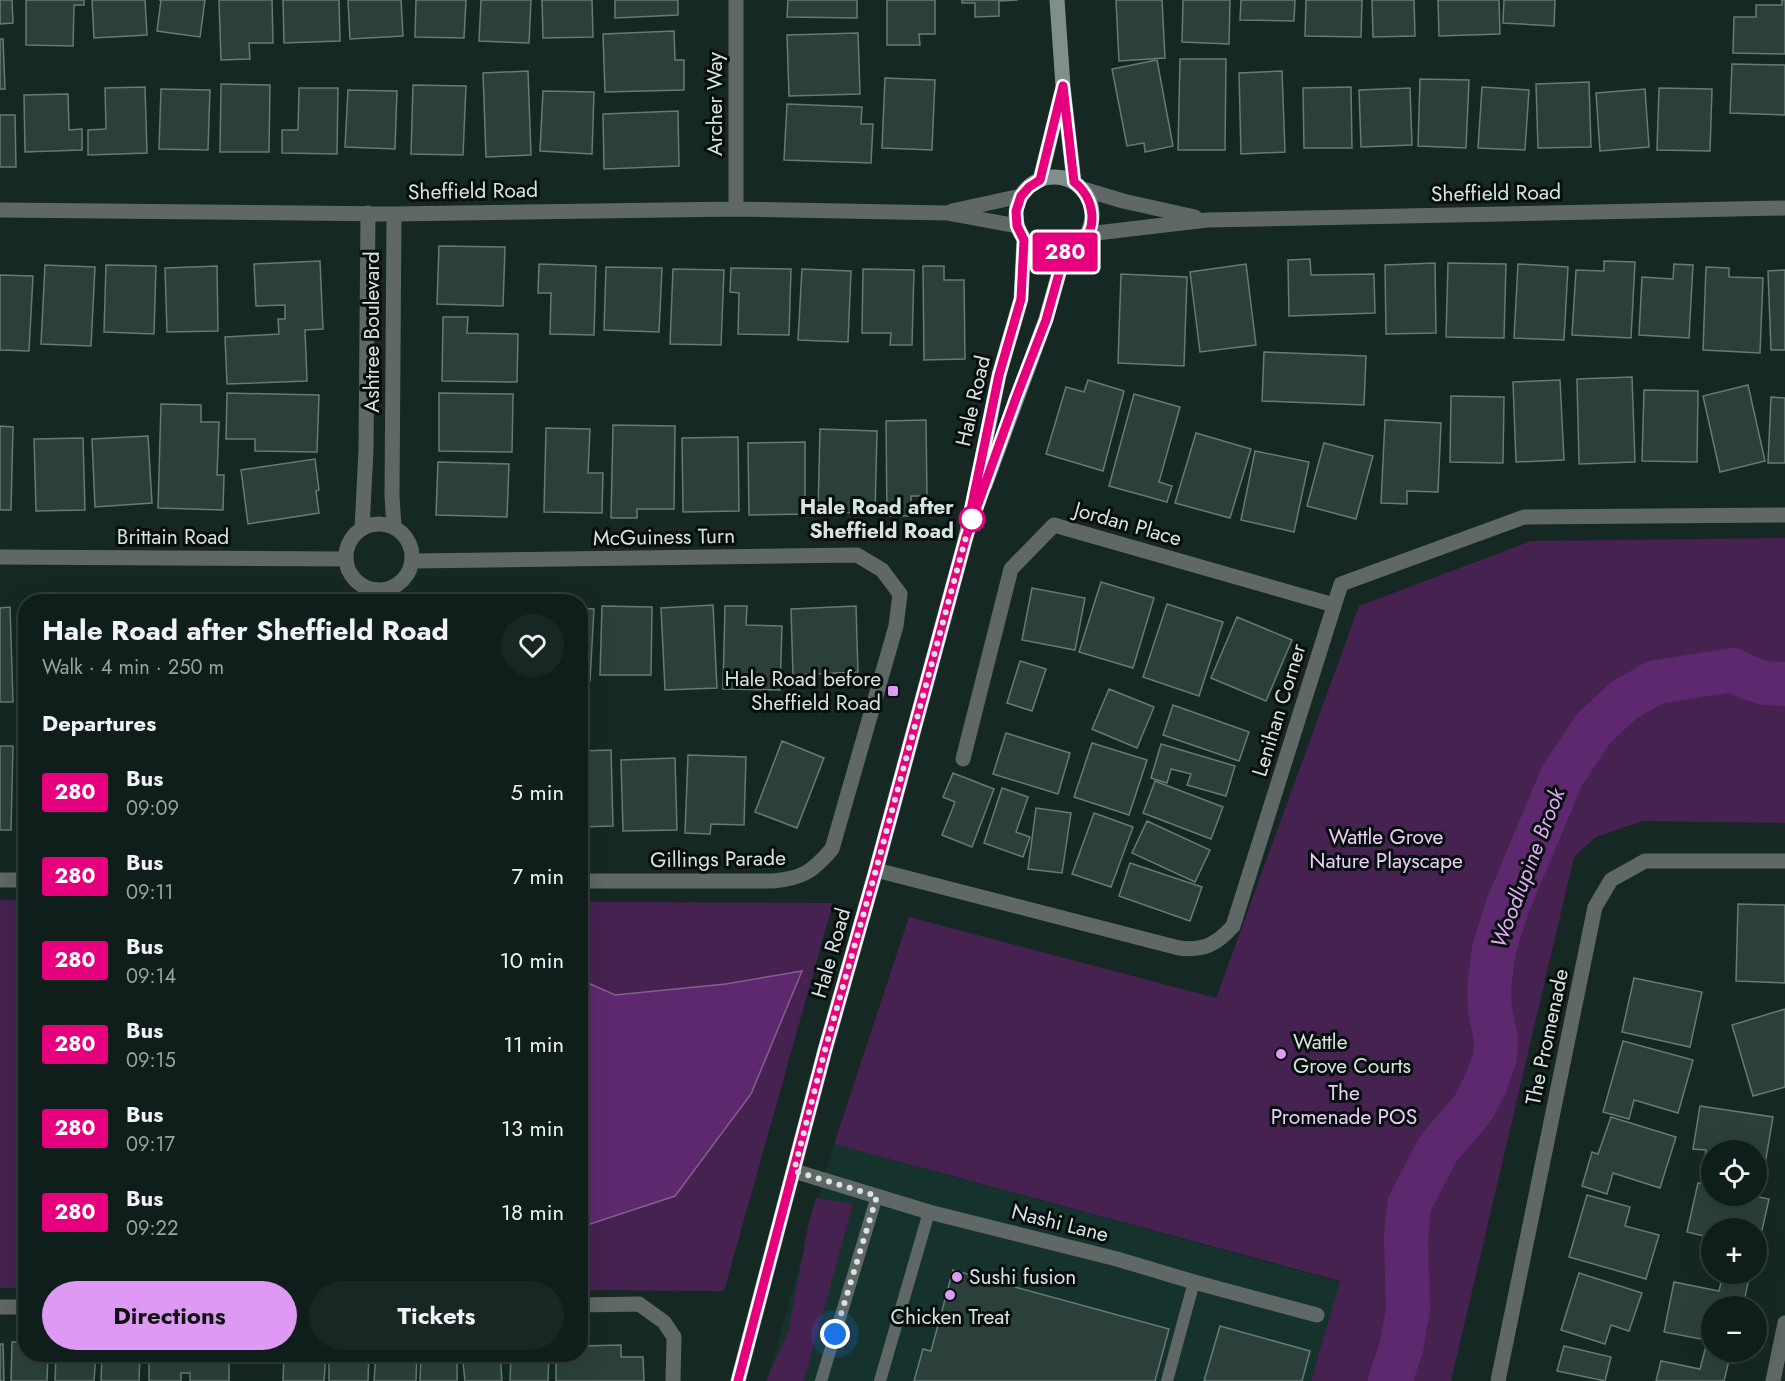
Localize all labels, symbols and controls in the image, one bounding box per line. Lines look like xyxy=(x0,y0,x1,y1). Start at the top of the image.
street label: Archer Way xyxy=(700,51,730,156)
street label: Sheffield Road xyxy=(408,175,538,207)
street label: Sheffield Road xyxy=(1431,177,1561,209)
line badge: 280 xyxy=(1030,232,1100,272)
text: 280 xyxy=(1045,237,1085,267)
street label: Ashtree Boulevard xyxy=(357,251,387,413)
street label: Hale Road xyxy=(948,353,998,449)
place label: Hale Road after Sheffield Road xyxy=(800,492,954,546)
street label: Jordan Place xyxy=(1068,494,1185,554)
marker: Hale Road after Sheffield Road xyxy=(959,506,985,532)
street label: McGuiness Turn xyxy=(593,521,735,553)
street label: Brittain Road xyxy=(117,522,229,552)
text: Hale Road after Sheffield Road xyxy=(42,610,449,651)
button: heart xyxy=(501,614,564,677)
street label: Lenihan Corner xyxy=(1245,639,1314,780)
text: Walk · 4 min · 250 m xyxy=(42,653,224,682)
place label: Hale Road before Sheffield Road xyxy=(724,664,881,718)
marker: Hale Road before Sheffield Road xyxy=(886,684,900,698)
text: Departures xyxy=(42,707,156,739)
text: Bus xyxy=(126,762,163,794)
text: 5 min xyxy=(511,776,564,808)
text: 280 xyxy=(55,777,95,807)
water label: Woodlupine Brook xyxy=(1482,782,1573,953)
text: 09:09 xyxy=(126,794,179,823)
park label: Wattle Grove Nature Playscape xyxy=(1309,822,1463,876)
street label: Gillings Parade xyxy=(650,843,786,875)
text: Bus xyxy=(126,846,163,878)
text: 7 min xyxy=(511,860,564,892)
text: 280 xyxy=(55,861,95,891)
text: 09:11 xyxy=(126,878,174,907)
street label: Hale Road xyxy=(804,904,858,1002)
text: Bus xyxy=(126,930,163,962)
text: 10 min xyxy=(500,944,564,976)
text: 280 xyxy=(55,945,95,975)
text: 09:14 xyxy=(126,962,176,991)
street label: The Promenade xyxy=(1518,966,1576,1108)
text: Bus xyxy=(126,1014,163,1046)
place label: Wattle Grove Courts xyxy=(1293,1027,1411,1081)
text: 11 min xyxy=(503,1028,564,1060)
text: 280 xyxy=(55,1029,95,1059)
text: 09:15 xyxy=(126,1046,176,1075)
marker: Wattle Grove Courts xyxy=(1274,1047,1288,1061)
park label: The Promenade POS xyxy=(1271,1078,1417,1132)
text: Bus xyxy=(126,1098,163,1130)
text: 13 min xyxy=(501,1112,564,1144)
text: 280 xyxy=(55,1113,95,1143)
text: 09:17 xyxy=(126,1130,175,1159)
map controls xyxy=(1701,1140,1767,1362)
button: locate xyxy=(1701,1140,1767,1206)
text: Bus xyxy=(126,1182,163,1214)
text: 18 min xyxy=(501,1196,564,1228)
street label: Nashi Lane xyxy=(1008,1196,1112,1250)
text: 280 xyxy=(55,1197,95,1227)
text: 09:22 xyxy=(126,1214,178,1243)
button: + xyxy=(1701,1218,1767,1284)
place label: Sushi fusion xyxy=(969,1262,1076,1292)
marker: Sushi fusion xyxy=(950,1270,964,1284)
button: Directions xyxy=(42,1281,297,1350)
button: Tickets xyxy=(309,1281,564,1350)
marker: Chicken Treat xyxy=(943,1288,957,1302)
button: − xyxy=(1701,1296,1767,1362)
place label: Chicken Treat xyxy=(891,1302,1009,1332)
your location xyxy=(820,1319,850,1349)

